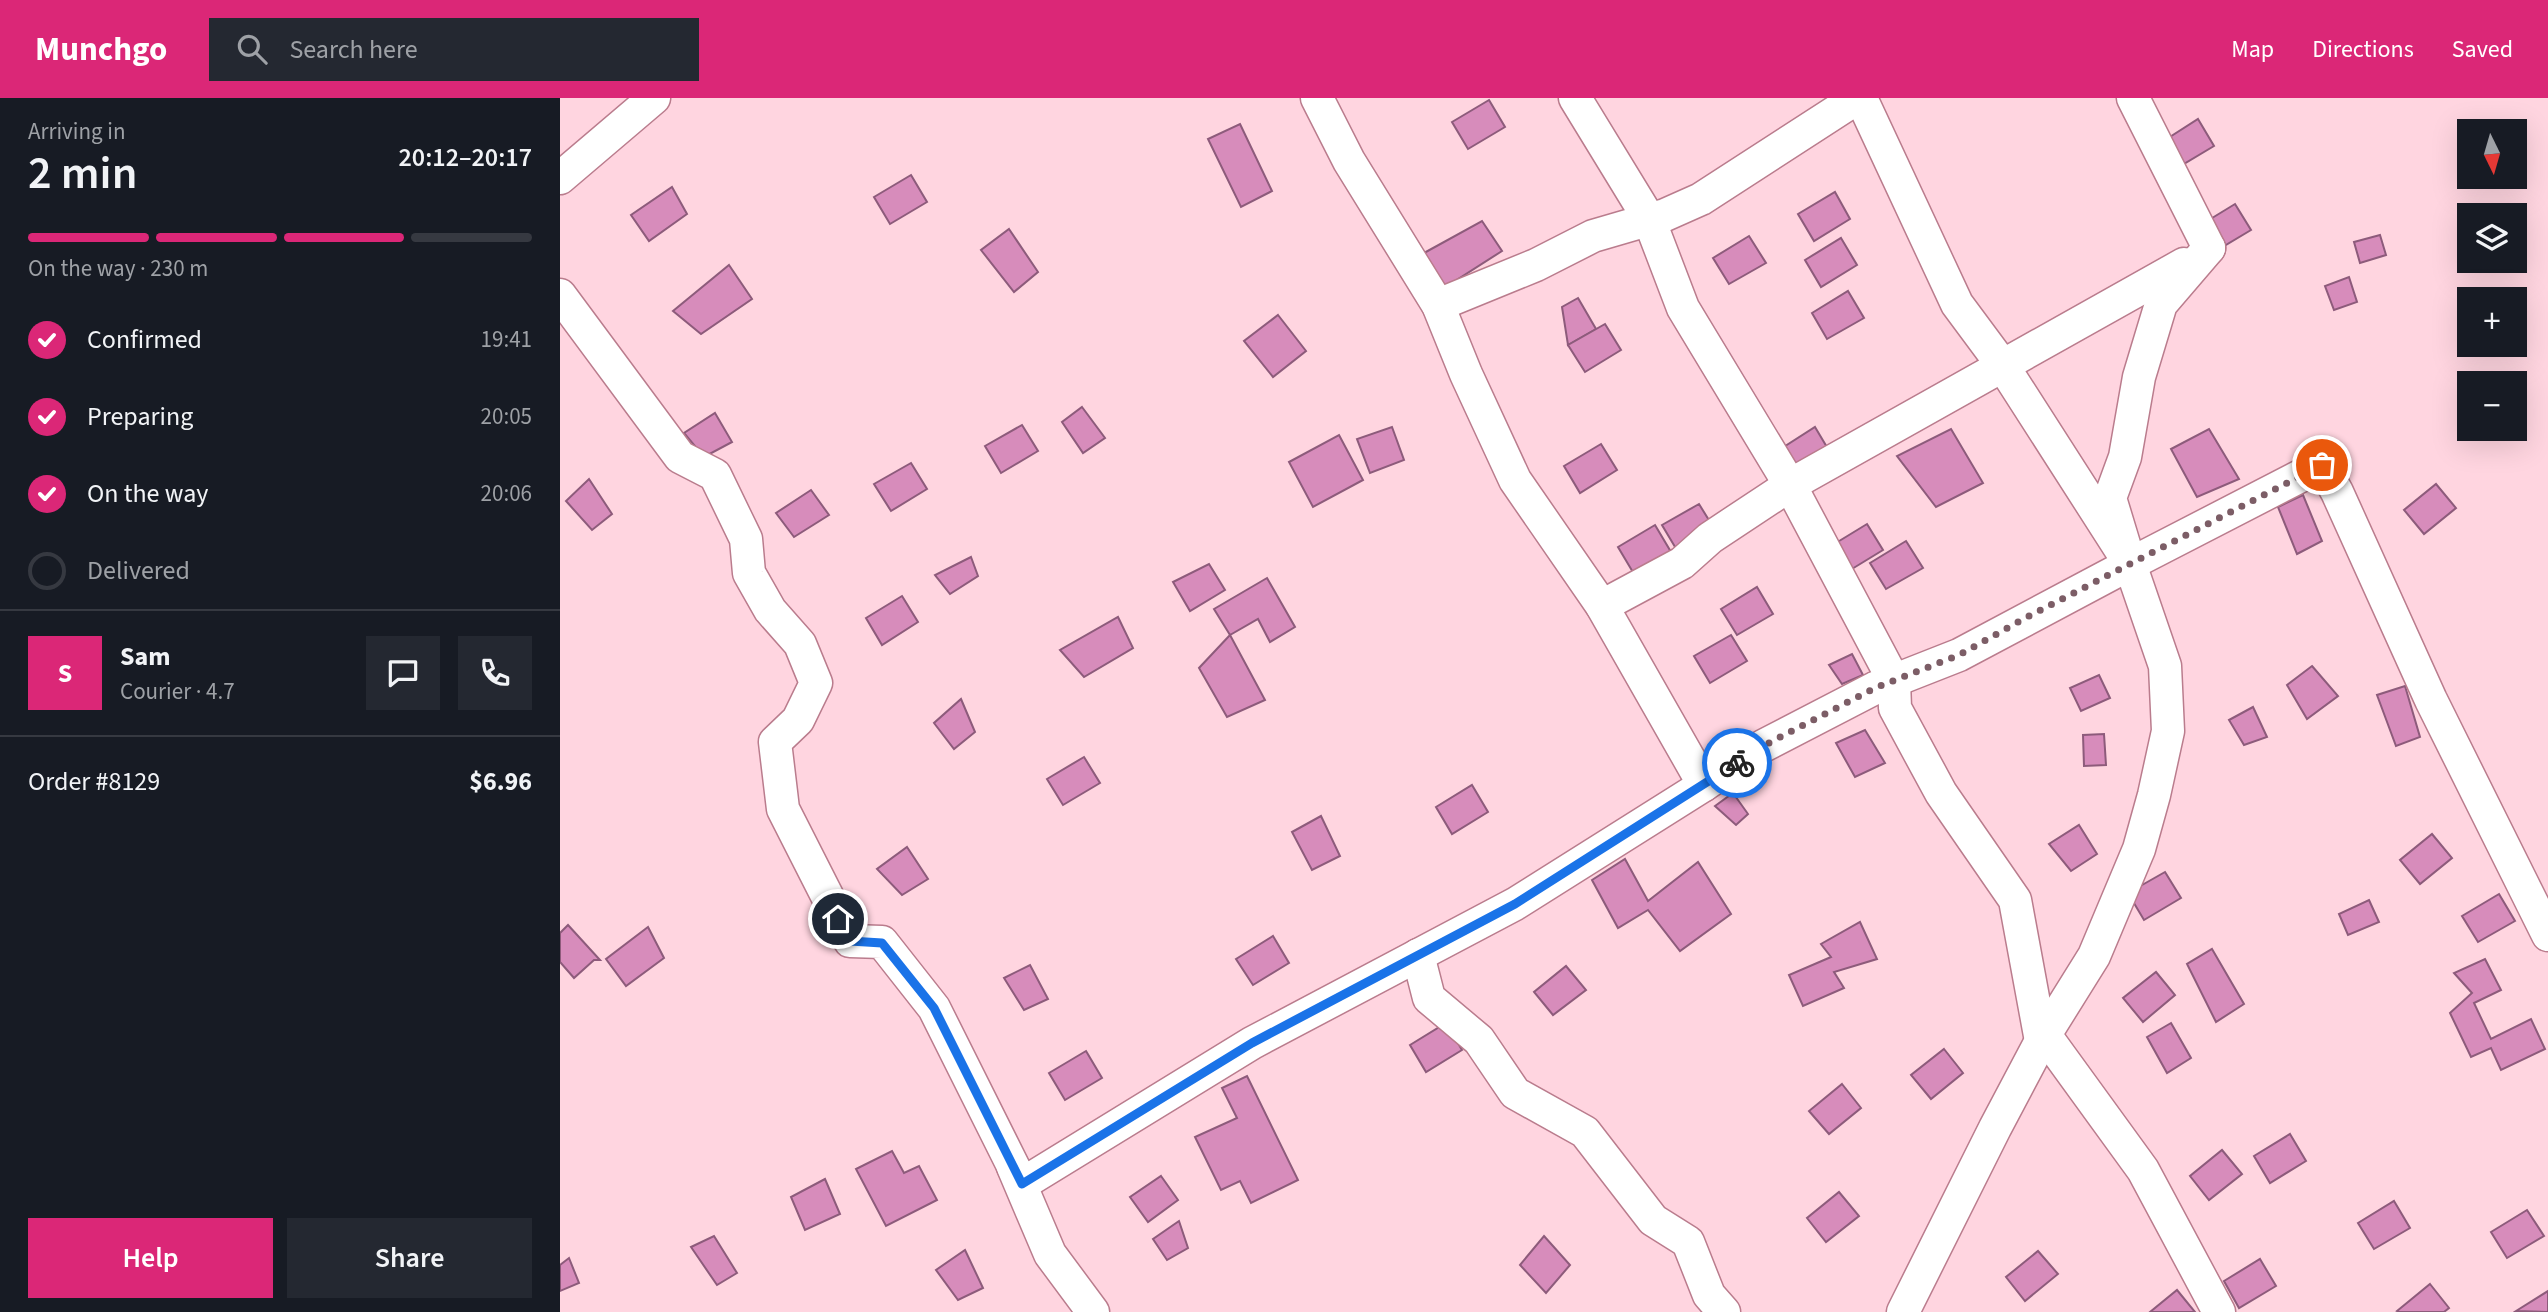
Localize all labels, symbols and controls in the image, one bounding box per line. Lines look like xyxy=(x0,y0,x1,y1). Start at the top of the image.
search box xyxy=(209,18,699,81)
text: Munchgo xyxy=(35,26,167,73)
icon: search xyxy=(233,30,271,68)
text: Search here xyxy=(289,31,418,68)
text: Map xyxy=(2231,32,2274,67)
text: Directions xyxy=(2312,32,2414,67)
text: Saved xyxy=(2452,32,2513,67)
text: Arriving in xyxy=(28,115,126,148)
north arrow xyxy=(2457,119,2527,189)
map controls xyxy=(2457,119,2527,441)
text: 20:12–20:17 xyxy=(399,139,532,176)
text: 2 min xyxy=(28,141,137,206)
button: layers xyxy=(2457,203,2527,273)
text: On the way · 230 m xyxy=(28,252,208,285)
button: + xyxy=(2457,287,2527,357)
icon: check xyxy=(28,321,66,359)
text: Confirmed xyxy=(87,321,202,358)
text: 19:41 xyxy=(481,323,532,356)
button: − xyxy=(2457,371,2527,441)
icon: check xyxy=(28,398,66,436)
text: Preparing xyxy=(87,398,193,435)
text: 20:05 xyxy=(481,400,532,433)
pin xyxy=(2292,435,2352,495)
icon: bag xyxy=(2303,446,2341,484)
icon: check xyxy=(28,475,66,513)
text: On the way xyxy=(87,475,208,512)
text: 20:06 xyxy=(481,477,532,510)
text: Delivered xyxy=(87,552,190,589)
button: chat xyxy=(366,636,440,710)
button: phone xyxy=(458,636,532,710)
text: Sam xyxy=(120,638,170,675)
text: S xyxy=(58,655,72,692)
text: Courier · 4.7 xyxy=(120,675,235,708)
courier xyxy=(1702,728,1772,798)
icon: bike xyxy=(1718,744,1756,782)
text: Order #8129 xyxy=(28,763,160,800)
text: $6.96 xyxy=(469,763,532,800)
pin xyxy=(808,889,868,949)
icon: home xyxy=(819,900,857,938)
button: Help xyxy=(28,1218,273,1298)
button: Share xyxy=(287,1218,532,1298)

